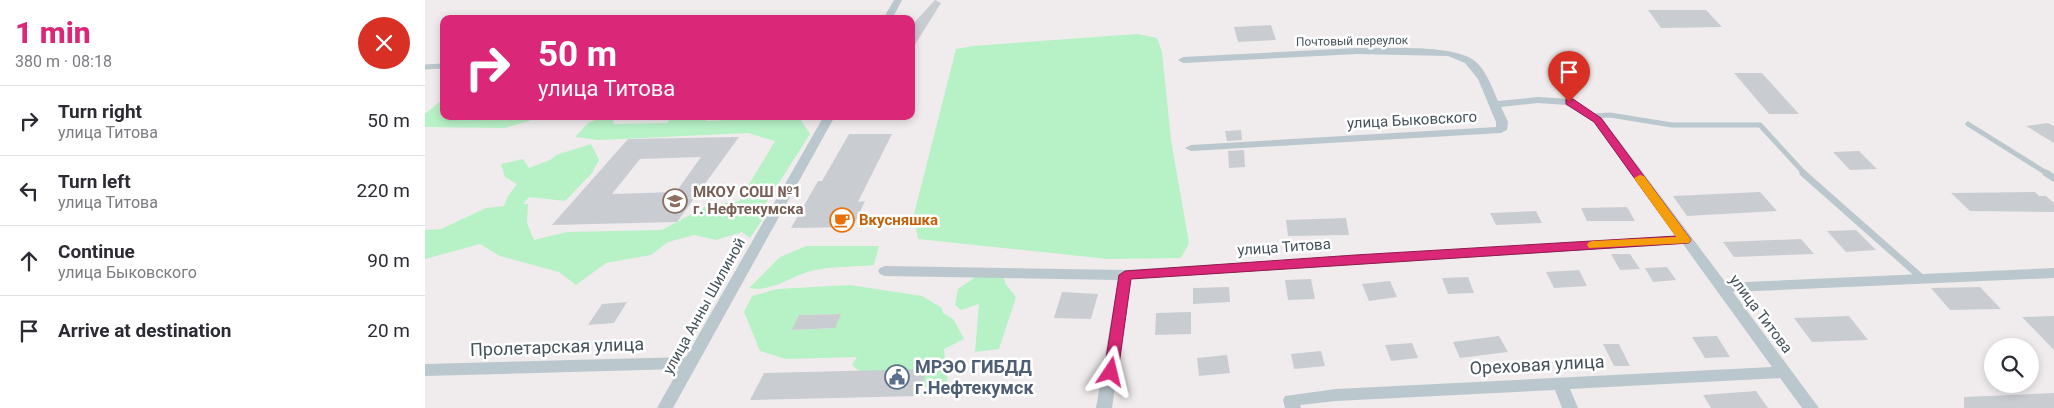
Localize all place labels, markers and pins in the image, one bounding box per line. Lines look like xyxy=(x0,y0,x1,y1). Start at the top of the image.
pin xyxy=(1548,51,1590,102)
place label: МКОУ СОШ №1 г. Нефтекумска xyxy=(693,183,804,218)
school or university icon: МКОУ СОШ №1 г. Нефтекумска xyxy=(662,188,688,214)
cafe icon: Вкусняшка xyxy=(829,207,855,233)
place label: Вкусняшка xyxy=(859,211,938,229)
place label: МРЭО ГИБДД г.Нефтекумск xyxy=(915,356,1034,398)
public building icon: МРЭО ГИБДД г.Нефтекумск xyxy=(884,364,910,390)

